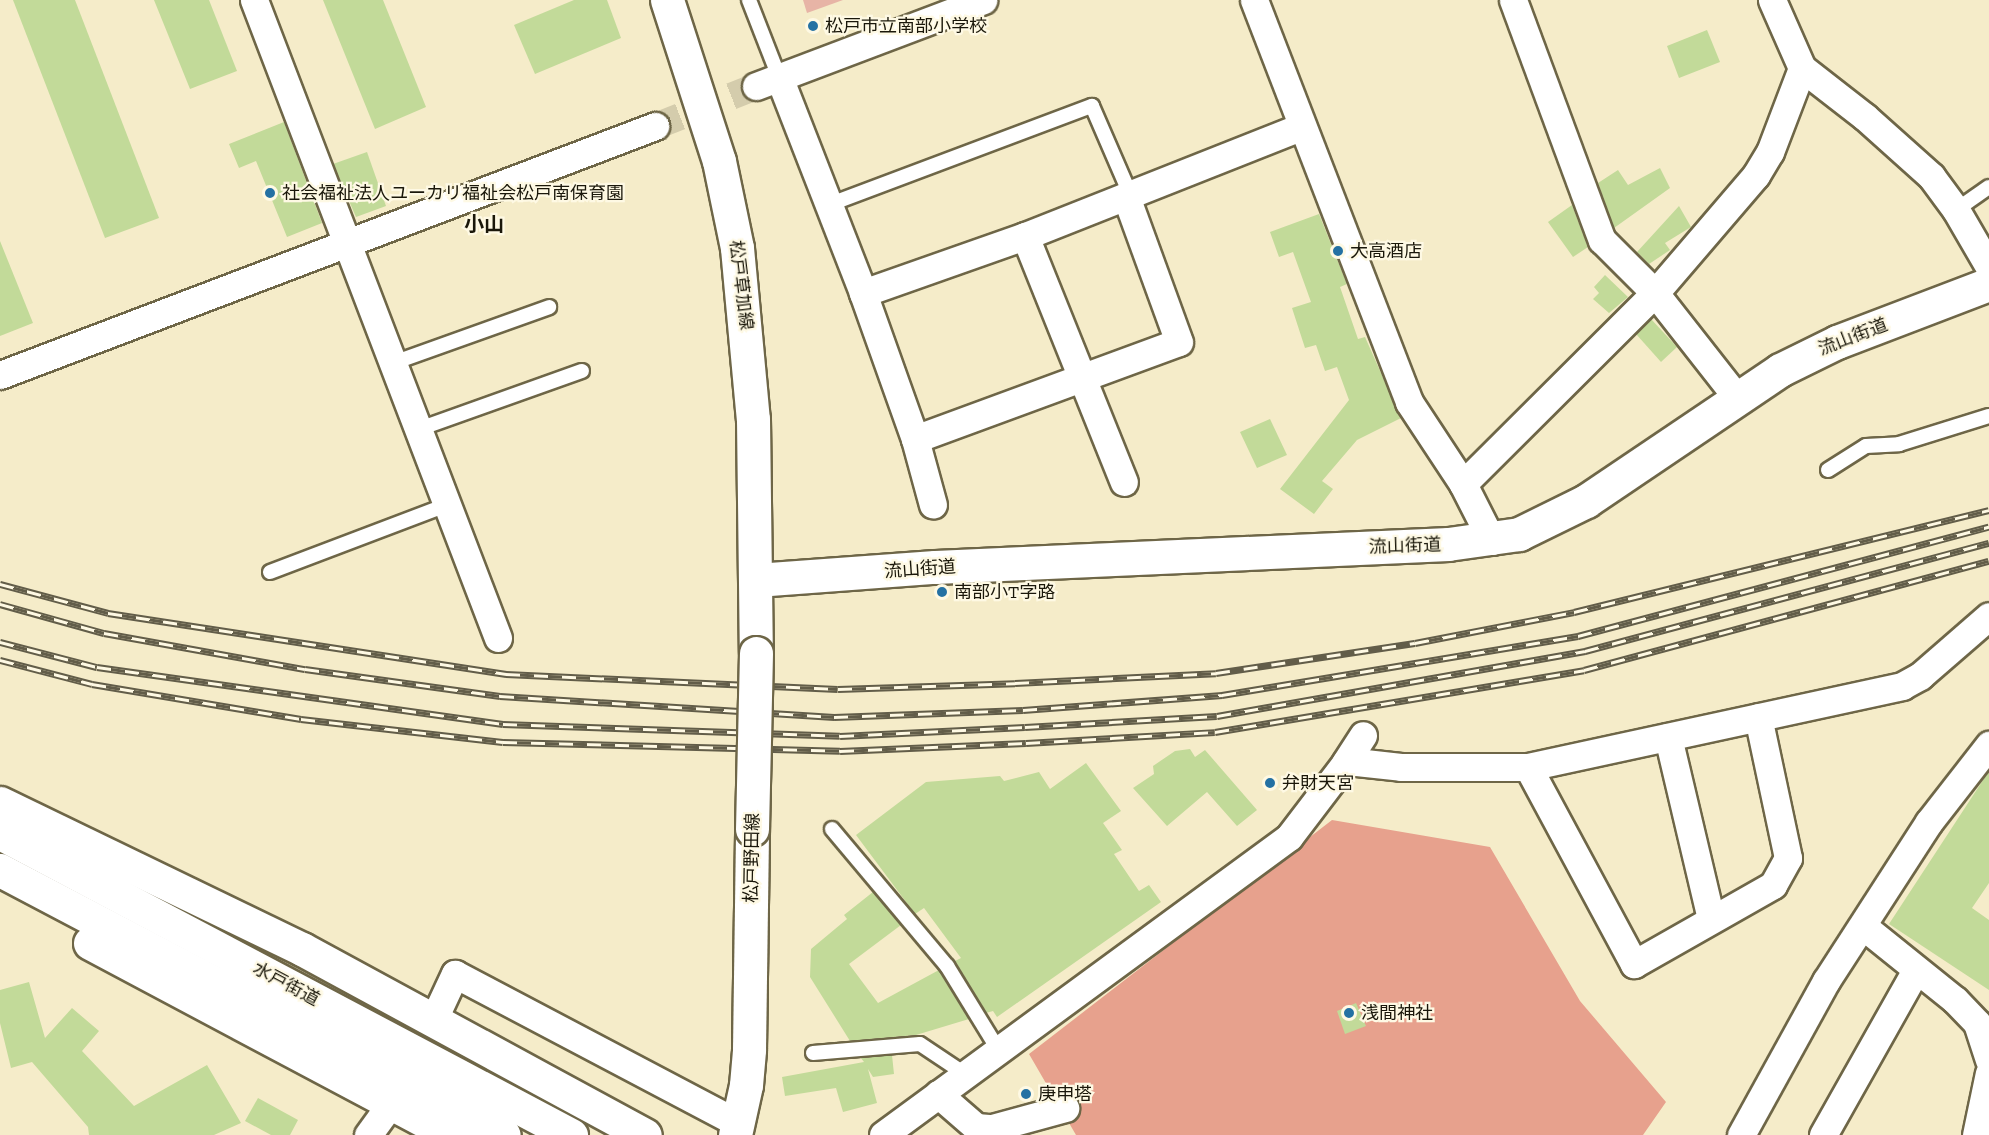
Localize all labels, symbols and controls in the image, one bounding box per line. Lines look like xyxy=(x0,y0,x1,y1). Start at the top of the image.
place label: 松戸市立南部小学校 xyxy=(825,15,987,37)
marker: 松戸市立南部小学校 xyxy=(806,19,820,33)
place label: 社会福祉法人ユーカリ福祉会松戸南保育園 xyxy=(282,182,624,204)
marker: 社会福祉法人ユーカリ福祉会松戸南保育園 xyxy=(263,186,277,200)
district label: 小山 xyxy=(464,212,504,236)
street label: 松戸草加線 xyxy=(725,239,757,331)
place label: 大高酒店 xyxy=(1350,240,1422,262)
marker: 大高酒店 xyxy=(1331,244,1345,258)
street label: 流山街道 xyxy=(1816,314,1890,360)
street label: 流山街道 xyxy=(1369,534,1441,558)
street label: 流山街道 xyxy=(883,556,957,582)
place label: 南部小T字路 xyxy=(954,581,1055,603)
marker: 南部小T字路 xyxy=(935,585,949,599)
place label: 弁財天宮 xyxy=(1282,772,1354,794)
marker: 弁財天宮 xyxy=(1263,776,1277,790)
street label: 松戸野田線 xyxy=(740,813,764,903)
street label: 水戸街道 xyxy=(249,958,323,1010)
place label: 浅間神社 xyxy=(1361,1002,1433,1024)
marker: 浅間神社 xyxy=(1342,1006,1356,1020)
place label: 庚申塔 xyxy=(1038,1083,1092,1105)
marker: 庚申塔 xyxy=(1019,1087,1033,1101)

